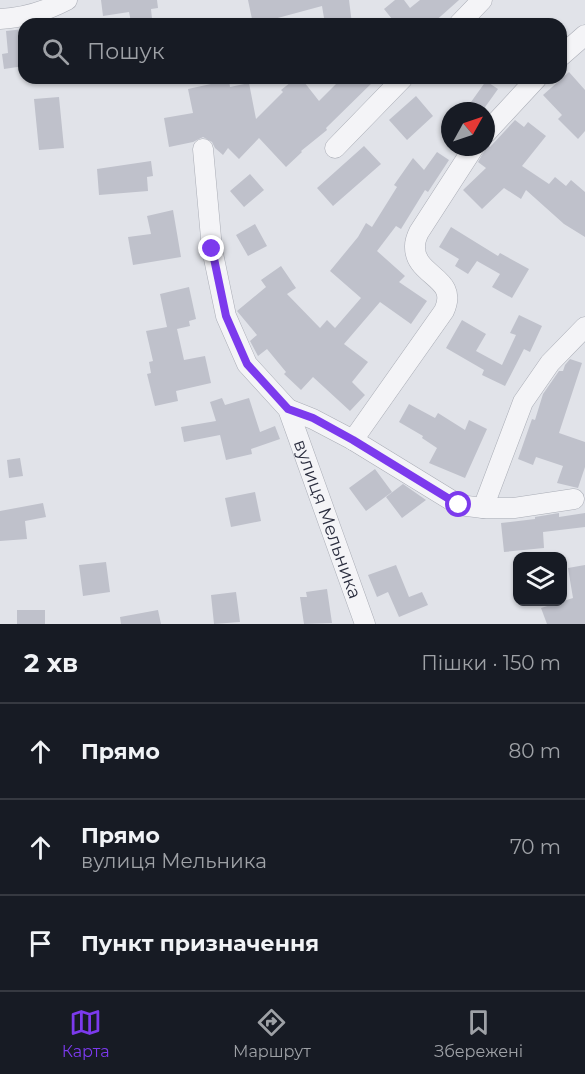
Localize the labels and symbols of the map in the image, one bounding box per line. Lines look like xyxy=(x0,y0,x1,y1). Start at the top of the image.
north arrow xyxy=(441,102,495,156)
route end xyxy=(198,235,224,261)
street label: вулиця Мельника xyxy=(289,436,366,602)
route start xyxy=(445,491,471,517)

